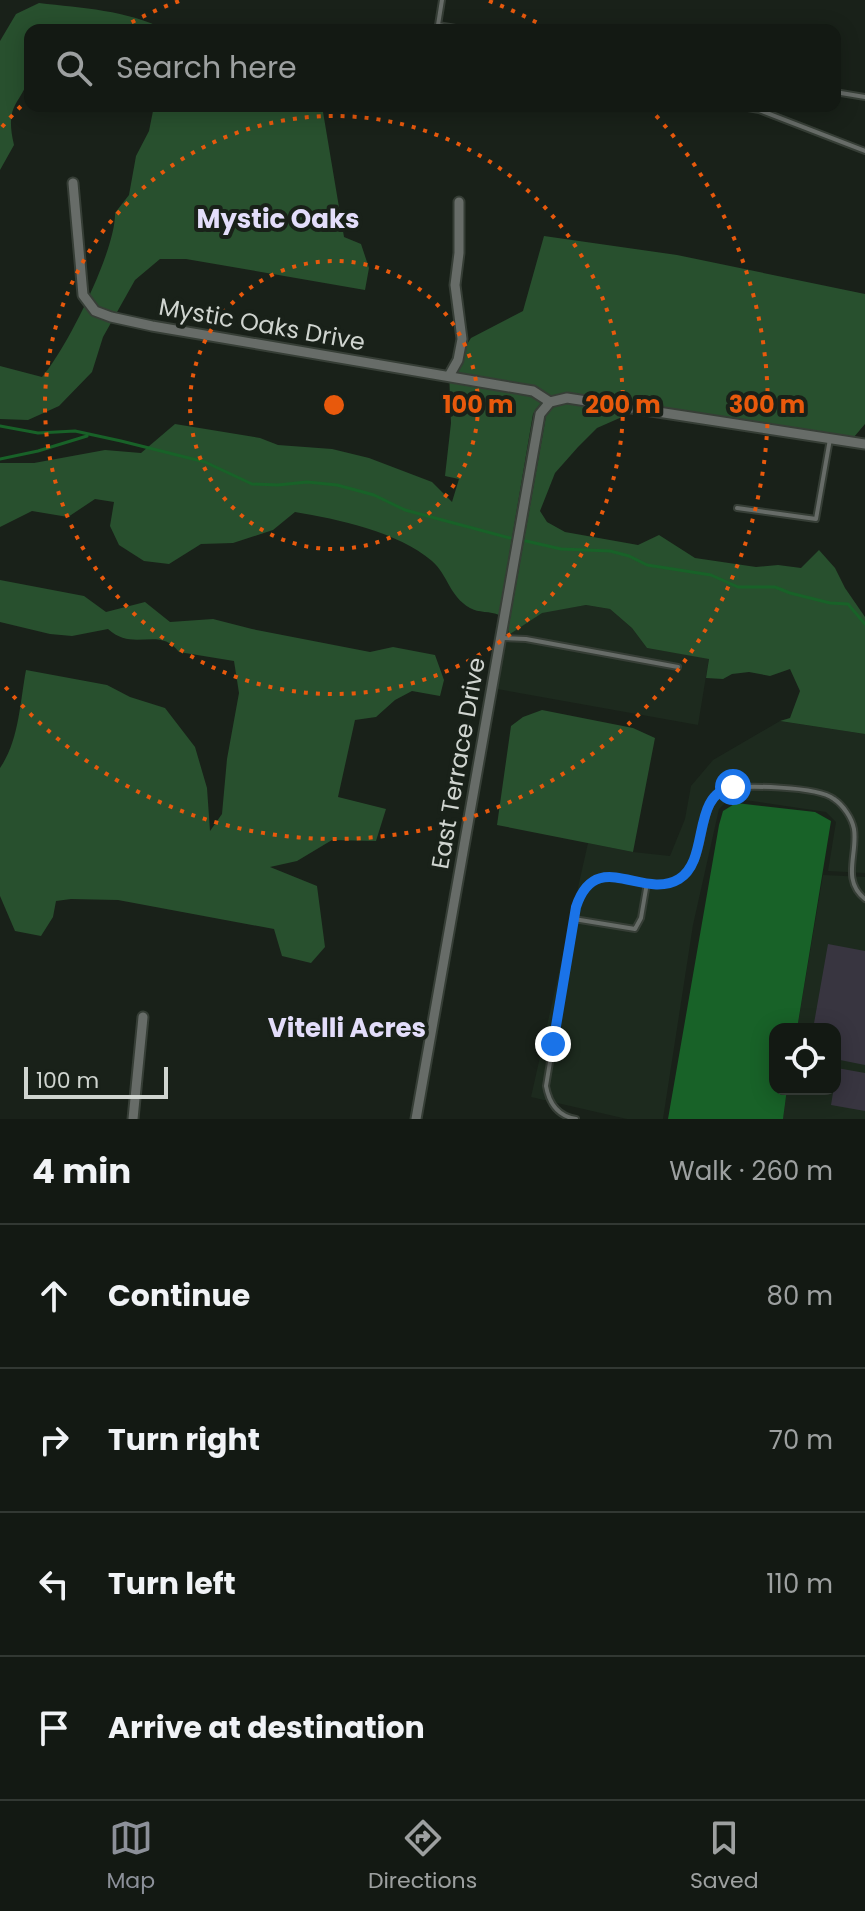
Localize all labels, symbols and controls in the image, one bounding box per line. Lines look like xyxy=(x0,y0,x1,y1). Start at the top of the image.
search box xyxy=(24,24,841,112)
icon: search xyxy=(52,46,96,90)
text: Search here xyxy=(116,46,297,89)
district label: Mystic Oaks xyxy=(197,201,359,237)
street label: Mystic Oaks Drive xyxy=(156,290,368,358)
text: 100 m xyxy=(443,388,513,421)
text: 200 m xyxy=(585,388,661,421)
text: 300 m xyxy=(729,388,805,421)
centre of rings xyxy=(320,391,348,419)
street label: East Terrace Drive xyxy=(423,655,493,871)
route start xyxy=(715,769,751,805)
district label: Vitelli Acres xyxy=(268,1010,426,1046)
map controls xyxy=(769,1023,841,1095)
button: locate xyxy=(769,1023,841,1095)
route end xyxy=(535,1026,571,1062)
scale bar xyxy=(24,1063,168,1099)
text: 100 m xyxy=(36,1065,99,1096)
text: 4 min xyxy=(32,1147,131,1195)
text: Walk · 260 m xyxy=(669,1153,833,1189)
icon: ahead xyxy=(32,1274,76,1318)
text: Continue xyxy=(108,1274,250,1317)
text: 80 m xyxy=(767,1278,833,1314)
icon: right xyxy=(32,1418,76,1462)
text: Turn right xyxy=(108,1418,260,1461)
text: 70 m xyxy=(769,1422,833,1458)
icon: left xyxy=(32,1562,76,1606)
text: Turn left xyxy=(108,1562,236,1605)
text: 110 m xyxy=(766,1566,833,1602)
icon: arrive xyxy=(32,1706,76,1750)
text: Arrive at destination xyxy=(108,1706,425,1749)
tab: Map xyxy=(106,1816,155,1897)
tab: Directions xyxy=(368,1816,477,1897)
tab: Saved xyxy=(690,1816,759,1897)

